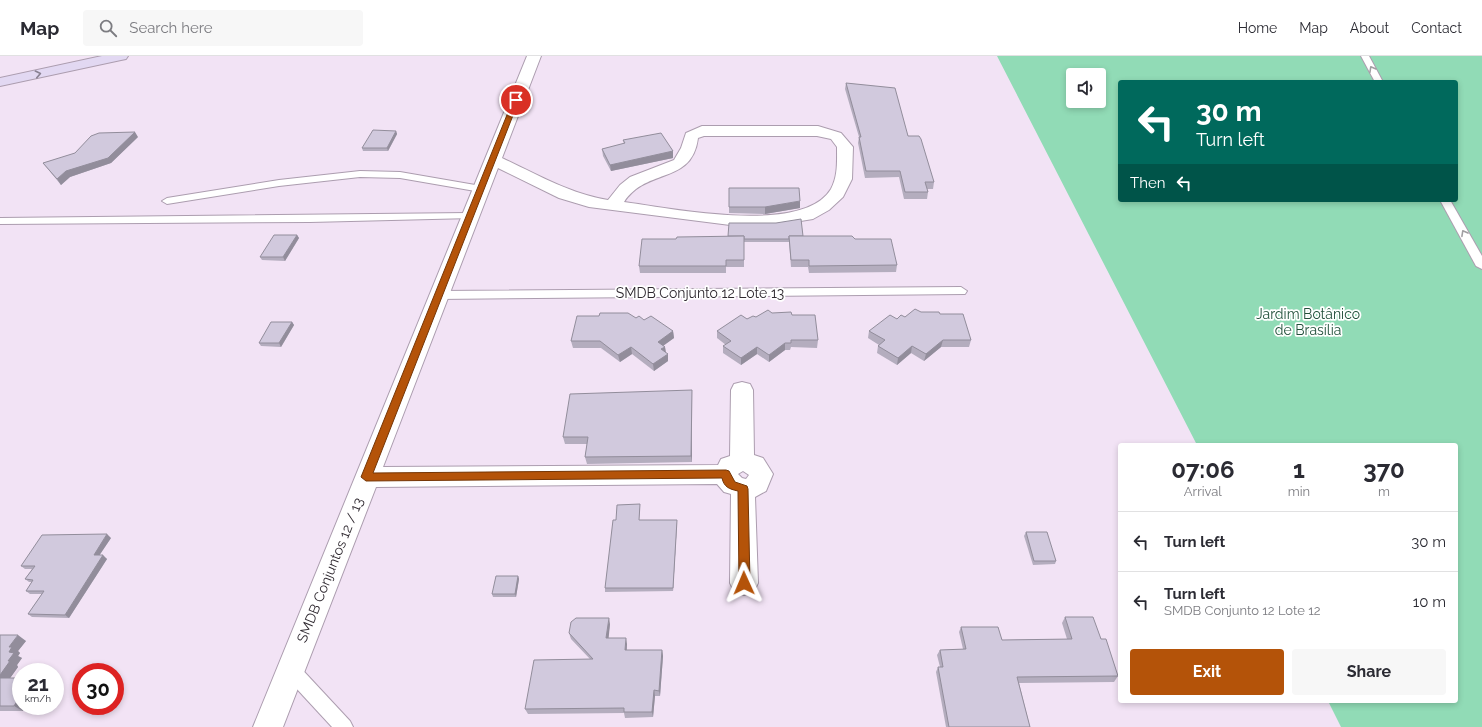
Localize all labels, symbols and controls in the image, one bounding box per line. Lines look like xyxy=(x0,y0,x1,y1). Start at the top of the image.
search box xyxy=(83,10,363,46)
text: Map xyxy=(20,17,59,39)
icon: search xyxy=(97,17,119,39)
text: Search here xyxy=(129,19,213,37)
text: Home xyxy=(1238,20,1277,36)
text: Map xyxy=(1299,20,1328,36)
text: About xyxy=(1350,20,1389,36)
text: Contact xyxy=(1411,20,1462,36)
one-way arrow xyxy=(1369,66,1377,73)
map controls xyxy=(1066,68,1106,108)
button: sound xyxy=(1066,68,1106,108)
one-way arrow xyxy=(35,71,41,79)
pin xyxy=(499,83,533,117)
icon: arrive xyxy=(505,89,527,111)
text: 30 m xyxy=(1196,95,1262,128)
icon: left xyxy=(1130,96,1182,148)
text: Turn left xyxy=(1196,129,1265,150)
icon: left xyxy=(1173,172,1195,194)
text: Then xyxy=(1130,174,1165,192)
one-way arrow xyxy=(1461,230,1468,237)
street label: SMDB Conjunto 12 Lote 13 xyxy=(616,285,784,301)
park label: Jardim Botânico de Brasília xyxy=(1256,306,1360,338)
text: 07:06 xyxy=(1171,455,1235,484)
text: 1 xyxy=(1293,455,1305,484)
text: 370 xyxy=(1363,455,1405,484)
text: Arrival xyxy=(1184,484,1222,499)
text: min xyxy=(1288,484,1310,499)
text: m xyxy=(1378,484,1390,499)
street label: SMDB Conjuntos 12 / 13 xyxy=(294,495,366,645)
icon: left xyxy=(1130,531,1152,553)
text: Turn left xyxy=(1164,533,1225,551)
text: 30 m xyxy=(1411,533,1446,551)
position arrow xyxy=(723,562,765,604)
text: Turn left xyxy=(1164,585,1225,603)
icon: left xyxy=(1130,591,1152,613)
text: 10 m xyxy=(1413,593,1446,611)
text: SMDB Conjunto 12 Lote 12 xyxy=(1164,603,1321,618)
button: Exit xyxy=(1130,649,1284,695)
button: Share xyxy=(1292,649,1446,695)
speed limit sign: 30 xyxy=(72,663,124,715)
text: 21 xyxy=(27,672,49,696)
text: km/h xyxy=(25,693,51,704)

